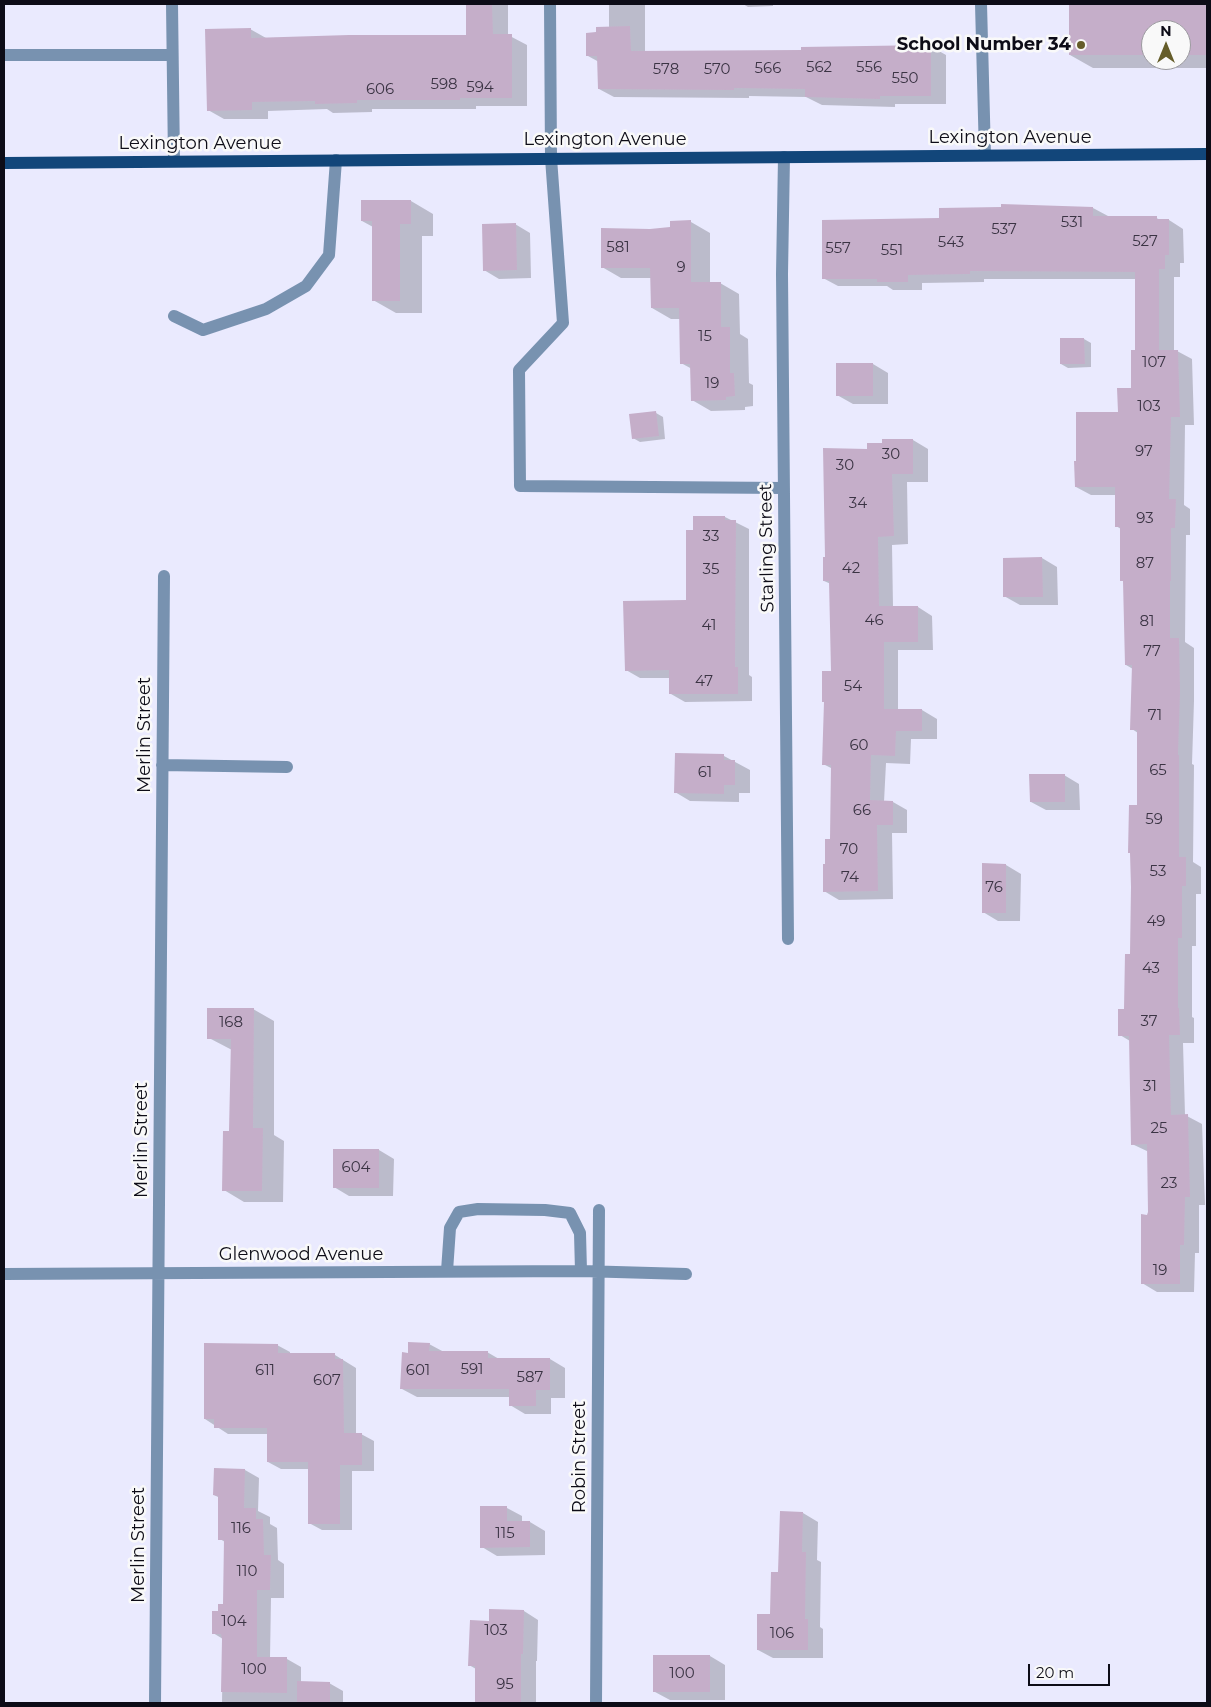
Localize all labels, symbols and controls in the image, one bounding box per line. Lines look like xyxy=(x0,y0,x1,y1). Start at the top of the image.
north arrow xyxy=(1141,20,1191,70)
text: N xyxy=(1160,22,1172,40)
place label: School Number 34 xyxy=(897,34,1071,56)
marker: School Number 34 xyxy=(1075,39,1087,51)
house number: 562 xyxy=(806,59,832,77)
house number: 556 xyxy=(856,59,882,77)
house number: 566 xyxy=(755,60,781,78)
house number: 578 xyxy=(653,61,679,79)
house number: 570 xyxy=(704,61,730,79)
house number: 550 xyxy=(892,70,918,88)
house number: 598 xyxy=(430,76,458,94)
house number: 594 xyxy=(466,79,494,97)
house number: 606 xyxy=(366,81,394,99)
street label: Lexington Avenue xyxy=(928,127,1092,149)
street label: Lexington Avenue xyxy=(523,129,687,151)
street label: Lexington Avenue xyxy=(118,133,282,155)
house number: 531 xyxy=(1061,214,1083,232)
house number: 537 xyxy=(991,221,1017,239)
house number: 527 xyxy=(1132,233,1158,251)
house number: 543 xyxy=(938,234,964,252)
house number: 581 xyxy=(606,239,630,257)
house number: 557 xyxy=(825,240,851,258)
house number: 551 xyxy=(881,242,903,260)
house number: 9 xyxy=(676,259,686,277)
house number: 15 xyxy=(698,328,712,346)
house number: 107 xyxy=(1142,354,1166,372)
house number: 19 xyxy=(705,375,719,393)
house number: 103 xyxy=(1137,398,1161,416)
house number: 97 xyxy=(1135,443,1153,461)
house number: 30 xyxy=(882,446,900,464)
house number: 30 xyxy=(836,457,854,475)
street label: Starling Street xyxy=(755,483,779,613)
house number: 34 xyxy=(849,495,867,513)
house number: 93 xyxy=(1136,510,1154,528)
house number: 33 xyxy=(703,528,719,546)
house number: 87 xyxy=(1136,555,1154,573)
house number: 42 xyxy=(842,560,860,578)
house number: 35 xyxy=(703,561,719,579)
house number: 46 xyxy=(864,612,884,630)
house number: 81 xyxy=(1140,613,1154,631)
house number: 41 xyxy=(702,617,716,635)
house number: 77 xyxy=(1143,643,1161,661)
house number: 47 xyxy=(695,673,713,691)
street label: Merlin Street xyxy=(134,677,156,793)
house number: 54 xyxy=(844,678,862,696)
house number: 71 xyxy=(1148,707,1162,725)
house number: 60 xyxy=(849,737,869,755)
house number: 65 xyxy=(1149,762,1167,780)
house number: 61 xyxy=(698,764,712,782)
house number: 66 xyxy=(853,802,871,820)
house number: 59 xyxy=(1145,811,1163,829)
house number: 70 xyxy=(840,841,858,859)
house number: 53 xyxy=(1150,863,1166,881)
house number: 74 xyxy=(841,869,859,887)
house number: 76 xyxy=(985,879,1003,897)
house number: 49 xyxy=(1147,913,1165,931)
house number: 43 xyxy=(1142,960,1160,978)
house number: 37 xyxy=(1140,1013,1158,1031)
house number: 168 xyxy=(219,1014,243,1032)
house number: 31 xyxy=(1143,1078,1157,1096)
street label: Merlin Street xyxy=(131,1082,153,1198)
house number: 25 xyxy=(1150,1120,1168,1138)
house number: 604 xyxy=(342,1159,370,1177)
house number: 23 xyxy=(1161,1175,1177,1193)
street label: Glenwood Avenue xyxy=(219,1244,383,1266)
house number: 19 xyxy=(1153,1262,1167,1280)
house number: 591 xyxy=(460,1361,484,1379)
house number: 611 xyxy=(255,1362,275,1380)
house number: 601 xyxy=(406,1362,430,1380)
house number: 587 xyxy=(517,1369,543,1387)
house number: 607 xyxy=(313,1372,341,1390)
street label: Robin Street xyxy=(569,1401,591,1513)
street label: Merlin Street xyxy=(128,1487,150,1603)
house number: 116 xyxy=(231,1520,251,1538)
house number: 115 xyxy=(495,1525,515,1543)
house number: 110 xyxy=(237,1563,257,1581)
house number: 104 xyxy=(221,1613,247,1631)
house number: 103 xyxy=(484,1622,508,1640)
house number: 106 xyxy=(770,1625,794,1643)
scale bar xyxy=(1031,1654,1114,1686)
house number: 100 xyxy=(241,1661,267,1679)
text: 20 m xyxy=(1036,1663,1074,1682)
house number: 100 xyxy=(669,1665,695,1683)
house number: 95 xyxy=(496,1676,514,1694)

